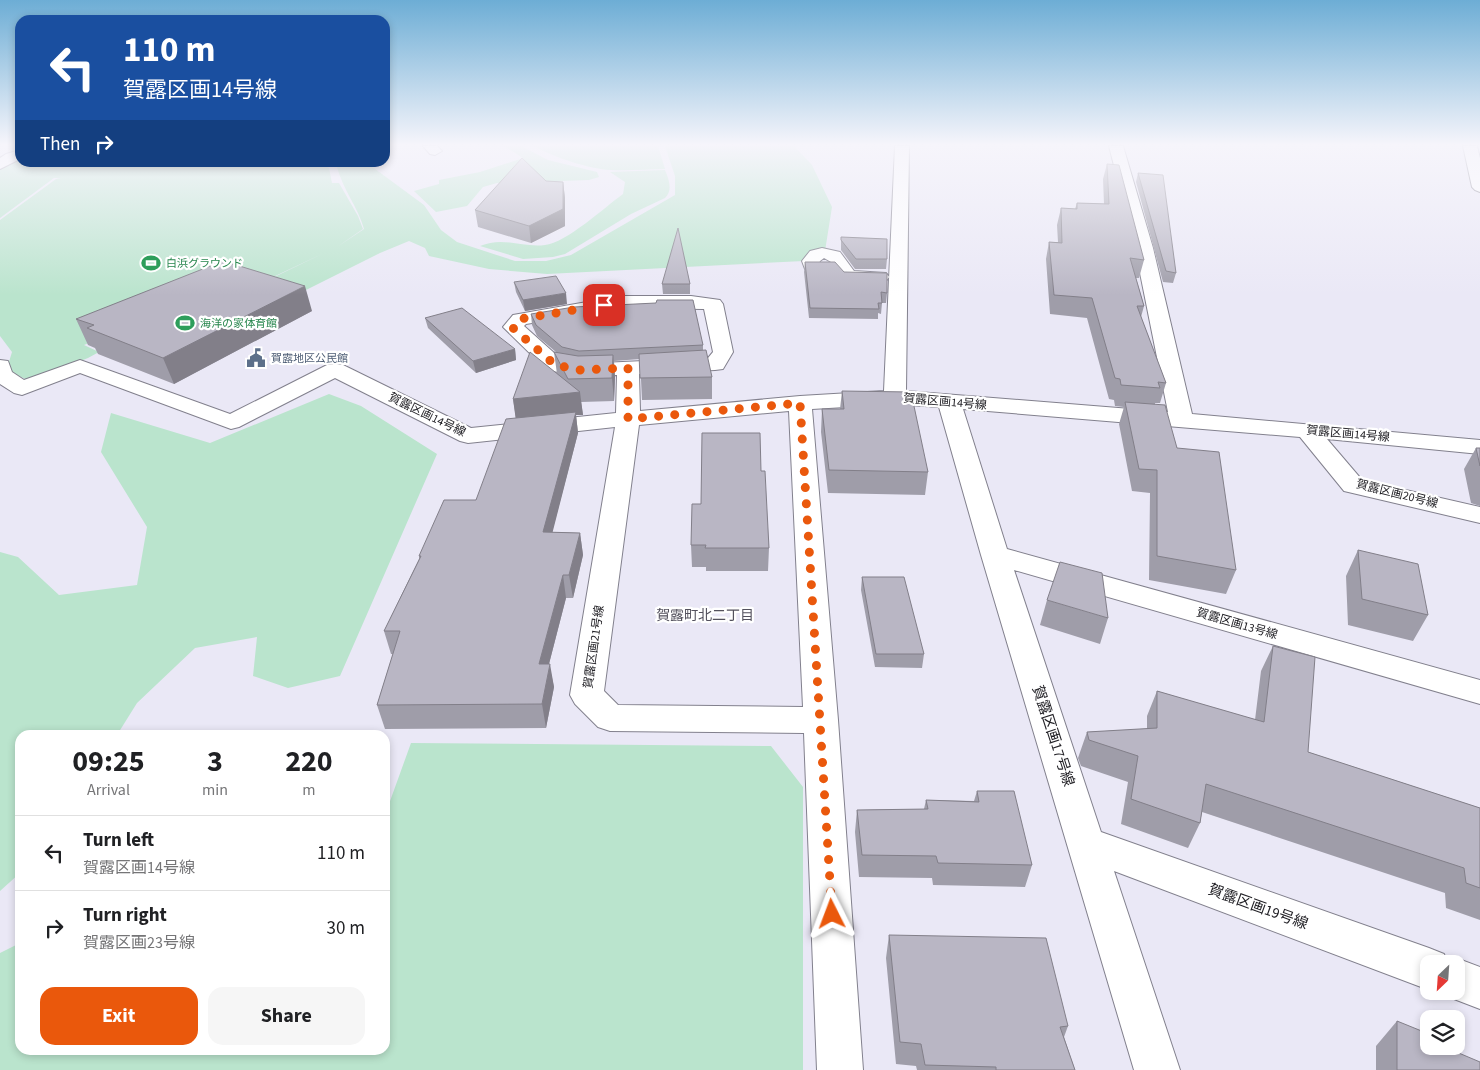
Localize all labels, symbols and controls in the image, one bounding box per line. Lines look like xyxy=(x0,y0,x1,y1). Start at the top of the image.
text: 110 m xyxy=(123,25,215,75)
icon: left xyxy=(40,35,105,100)
text: 賀露区画14号線 xyxy=(123,74,277,106)
icon: right xyxy=(90,130,118,158)
text: Then xyxy=(40,131,80,158)
sports icon: 白浜グラウンド xyxy=(140,252,162,274)
place label: 白浜グラウンド xyxy=(166,256,243,271)
pin xyxy=(583,284,625,326)
icon: arrive xyxy=(590,291,618,319)
sports icon: 海洋の家体育館 xyxy=(174,312,196,334)
place label: 海洋の家体育館 xyxy=(200,316,277,331)
public building icon: 賀露地区公民館 xyxy=(245,347,267,369)
place label: 賀露地区公民館 xyxy=(271,351,348,366)
street label: 賀露区画14号線 xyxy=(386,389,468,441)
street label: 賀露区画14号線 xyxy=(902,390,988,414)
street label: 賀露区画14号線 xyxy=(1305,422,1391,446)
street label: 賀露区画20号線 xyxy=(1354,476,1440,512)
street label: 賀露区画21号線 xyxy=(580,604,608,690)
street label: 賀露区画13号線 xyxy=(1194,604,1280,644)
district label: 賀露町北二丁目 xyxy=(656,606,754,626)
street label: 賀露区画17号線 xyxy=(1027,683,1079,789)
text: 09:25 xyxy=(72,740,145,783)
text: 3 xyxy=(207,740,223,783)
text: 220 xyxy=(285,740,333,783)
text: Arrival xyxy=(87,779,130,801)
text: min xyxy=(202,779,228,801)
text: m xyxy=(302,779,316,801)
text: Turn left xyxy=(83,827,154,854)
icon: left xyxy=(40,839,68,867)
text: 110 m xyxy=(317,840,365,867)
text: 賀露区画14号線 xyxy=(83,857,195,879)
street label: 賀露区画19号線 xyxy=(1205,879,1311,935)
position arrow xyxy=(805,887,857,939)
text: Turn right xyxy=(83,902,167,929)
icon: right xyxy=(40,914,68,942)
text: 30 m xyxy=(327,915,365,942)
text: 賀露区画23号線 xyxy=(83,932,195,954)
north arrow xyxy=(1420,955,1465,1000)
map controls xyxy=(1420,955,1465,1055)
button: Exit xyxy=(40,987,198,1045)
button: Share xyxy=(208,987,365,1045)
button: layers xyxy=(1420,1010,1465,1055)

